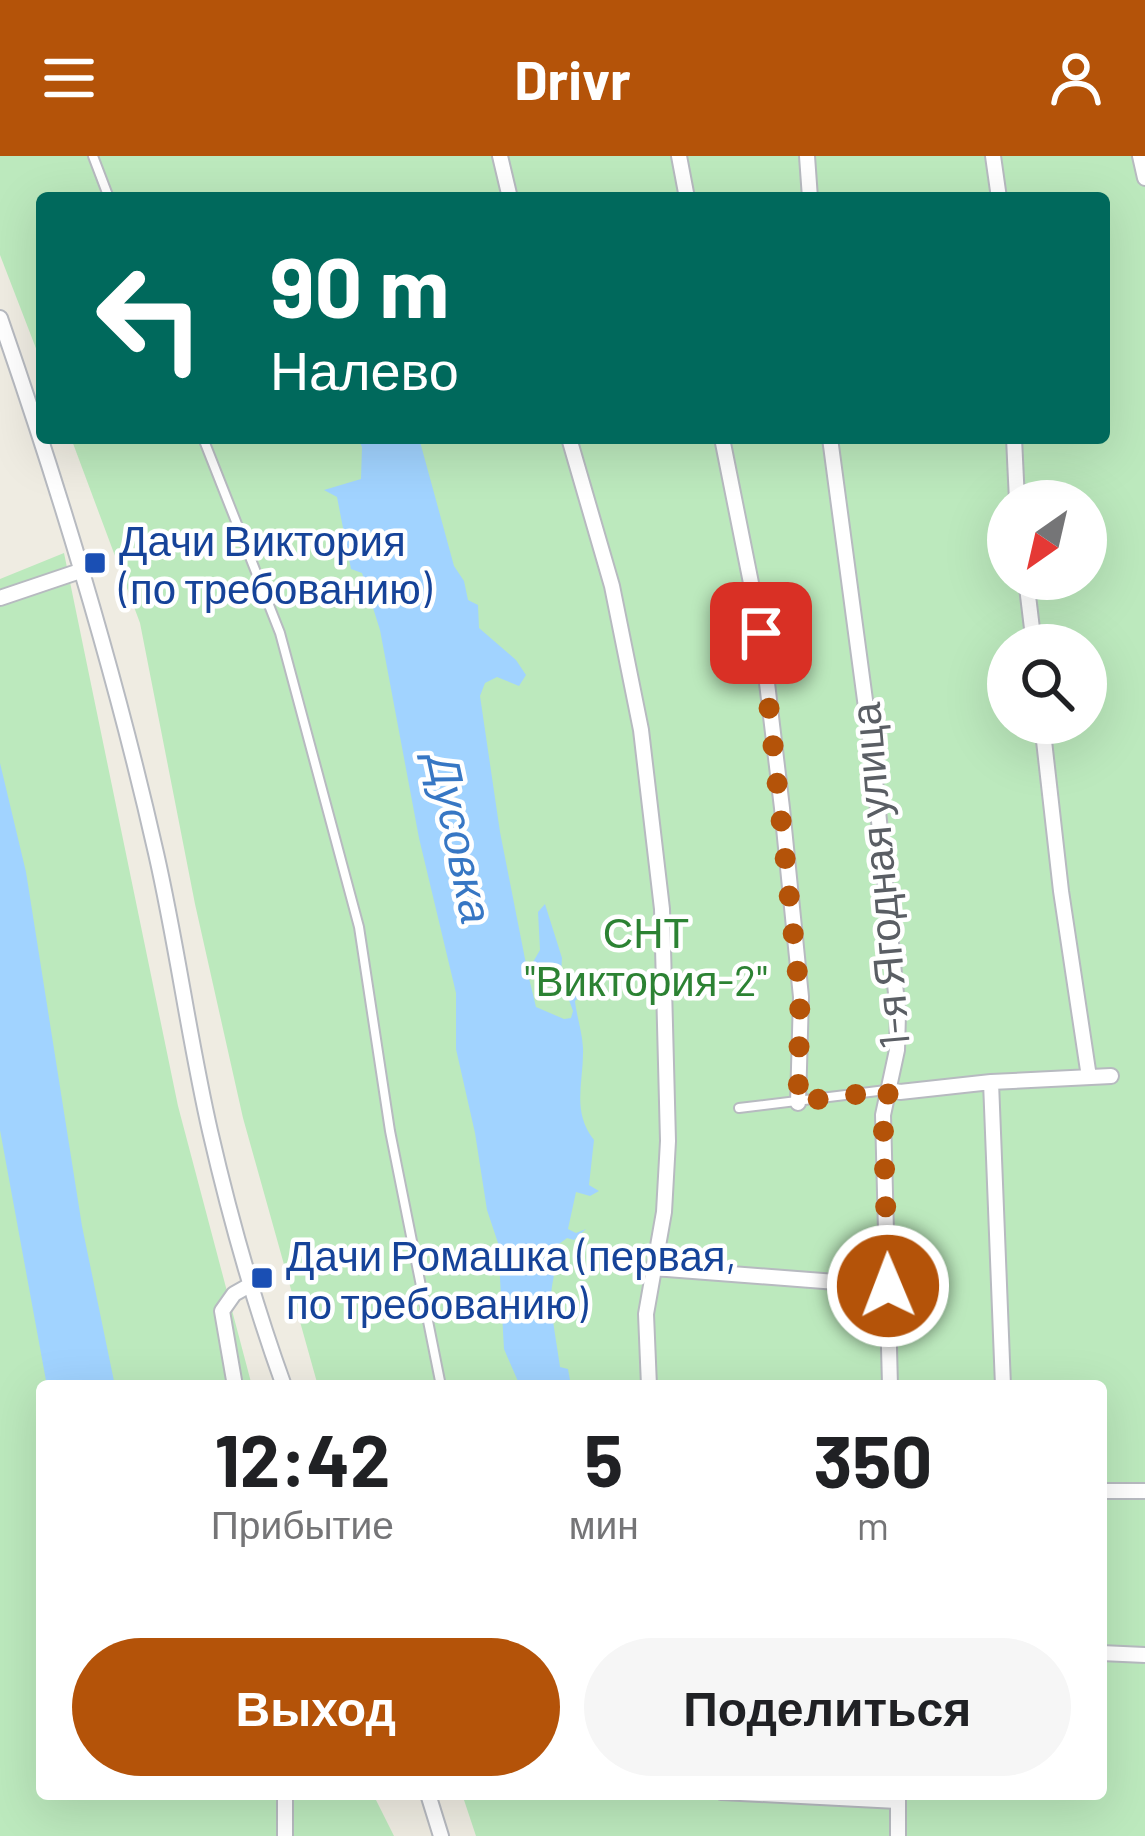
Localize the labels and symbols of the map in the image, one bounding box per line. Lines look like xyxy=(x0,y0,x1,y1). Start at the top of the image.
north arrow xyxy=(987,480,1107,600)
place label: Дачи Виктория (по требованию) xyxy=(118,514,433,613)
marker: Дачи Виктория (по требованию) xyxy=(82,550,108,576)
pin xyxy=(710,582,812,684)
street label: 1-я Ягодная улица xyxy=(838,700,919,1051)
water label: Дусовка xyxy=(417,743,506,928)
park label: СНТ "Виктория-2" xyxy=(524,906,768,1005)
position arrow xyxy=(825,1223,951,1349)
place label: Дачи Ромашка (первая, по требованию) xyxy=(286,1229,737,1328)
marker: Дачи Ромашка (первая, по требованию) xyxy=(249,1265,275,1291)

